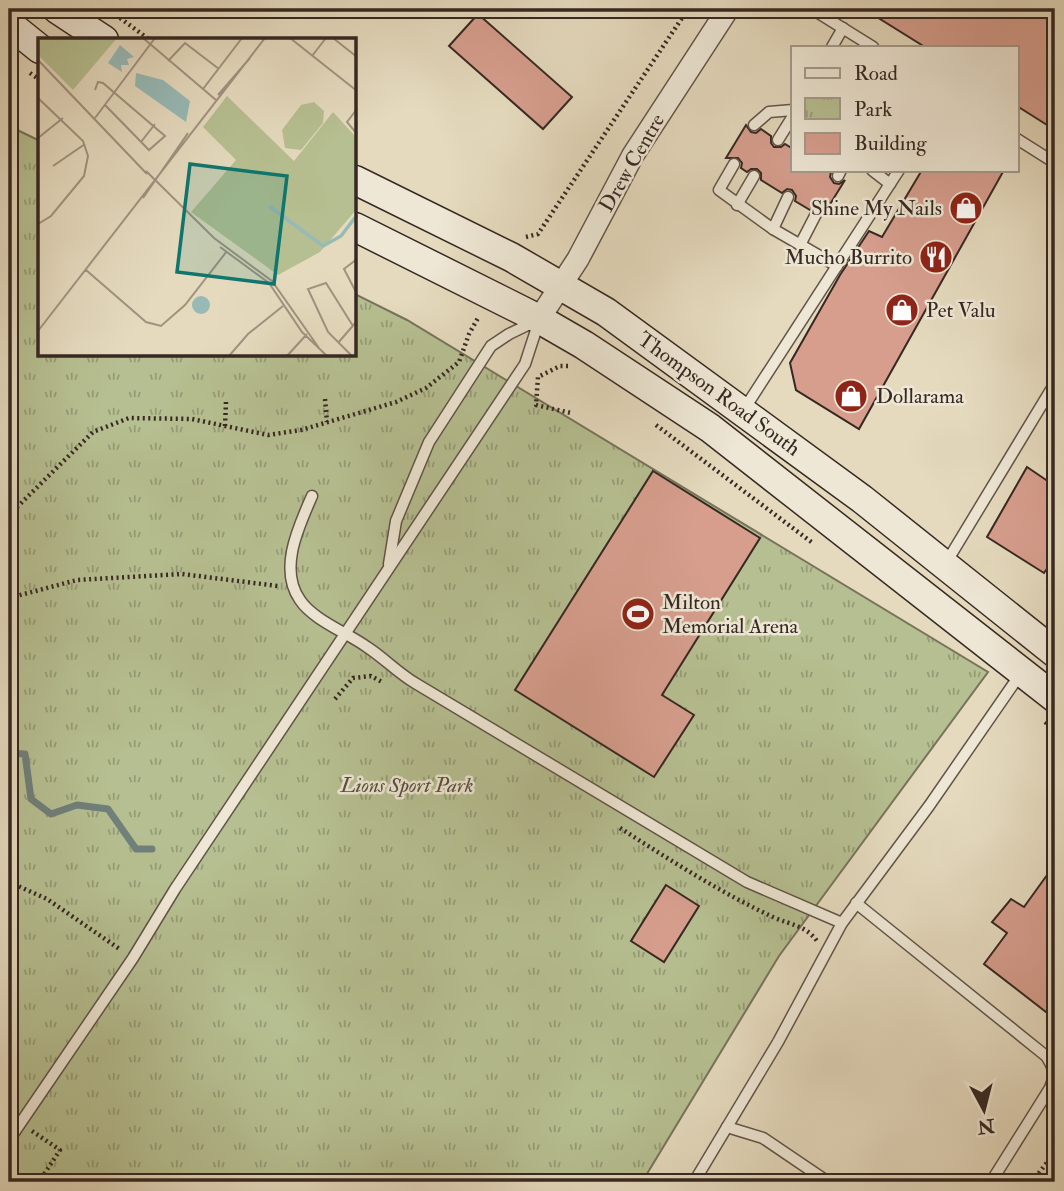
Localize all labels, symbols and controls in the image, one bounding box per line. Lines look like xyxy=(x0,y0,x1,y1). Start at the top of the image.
inset map xyxy=(38,38,357,357)
legend xyxy=(791,46,1018,172)
text: Road xyxy=(854,60,899,87)
text: Park xyxy=(854,96,892,123)
street label: Drew Centre xyxy=(593,109,671,217)
text: Building xyxy=(854,130,927,157)
shop icon: Shine My Nails xyxy=(947,189,985,227)
place label: Shine My Nails xyxy=(811,195,942,222)
restaurant icon: Mucho Burrito xyxy=(917,238,955,276)
place label: Mucho Burrito xyxy=(785,244,912,271)
shop icon: Pet Valu xyxy=(883,291,921,329)
place label: Pet Valu xyxy=(926,297,996,324)
street label: Thompson Road South xyxy=(632,326,806,462)
shop icon: Dollarama xyxy=(832,377,870,415)
place label: Dollarama xyxy=(876,383,964,410)
place label: Milton Memorial Arena xyxy=(662,589,799,640)
sports icon: Milton Memorial Arena xyxy=(619,595,657,633)
park label: Lions Sport Park xyxy=(339,772,474,799)
north arrow xyxy=(948,1076,1018,1146)
text: N xyxy=(975,1113,997,1139)

